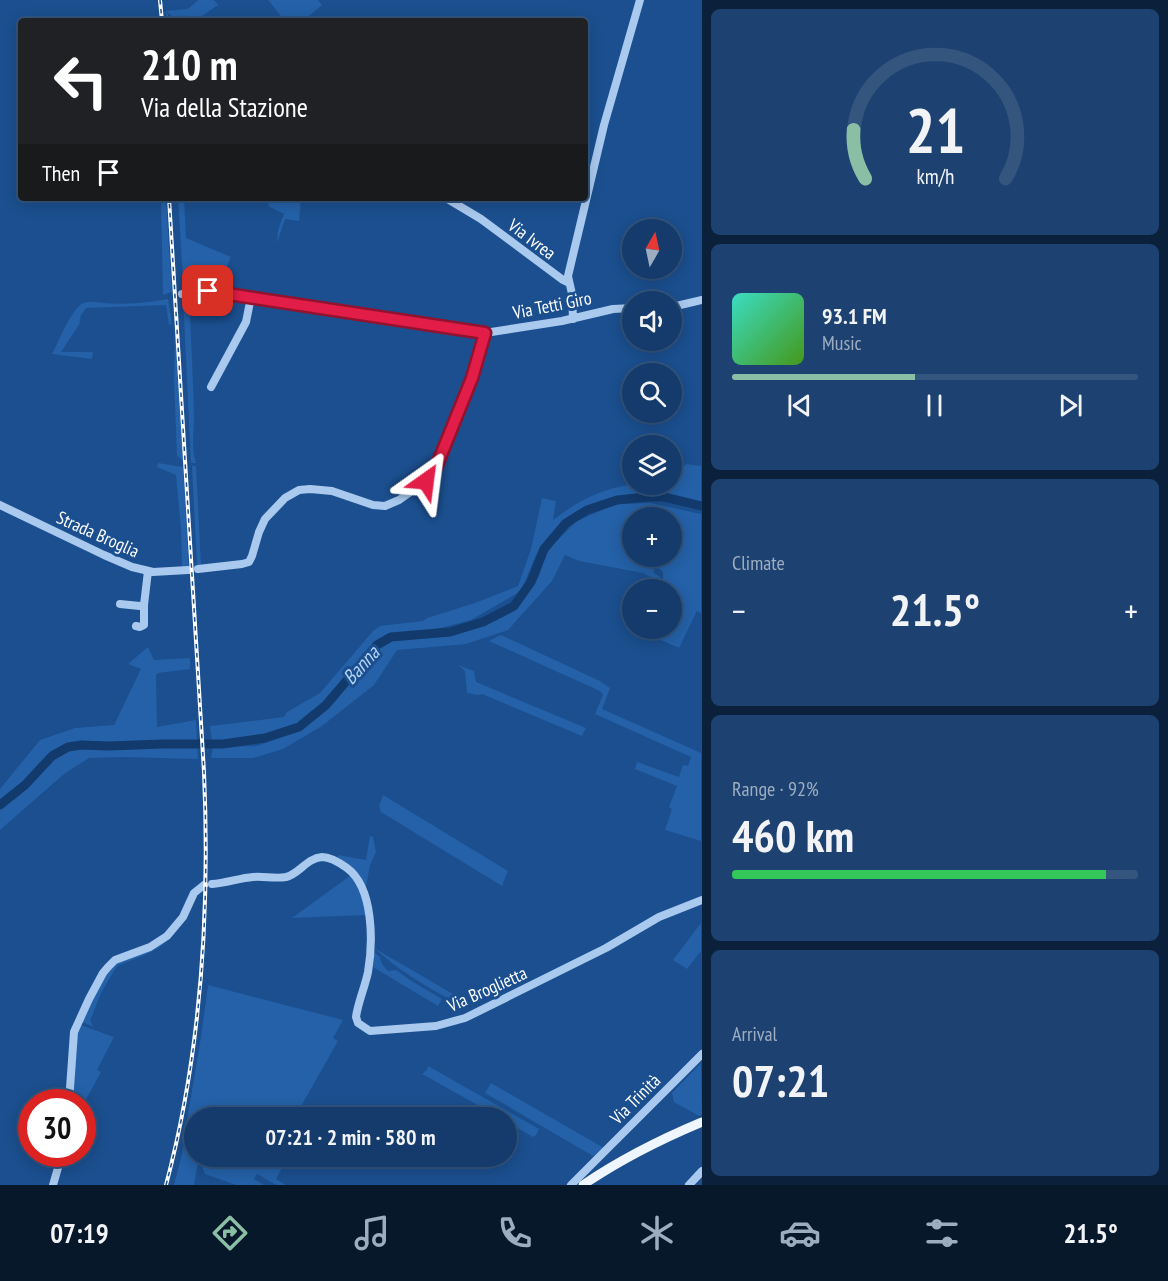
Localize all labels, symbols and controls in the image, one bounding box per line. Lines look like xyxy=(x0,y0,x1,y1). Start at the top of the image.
text: 210 m xyxy=(141,37,238,92)
icon: left xyxy=(42,42,120,120)
text: 21 xyxy=(905,89,965,170)
text: Via della Stazione xyxy=(141,90,308,124)
icon: arrive xyxy=(92,156,125,189)
text: Then xyxy=(42,159,80,187)
text: km/h xyxy=(916,162,954,190)
street label: Via Ivrea xyxy=(503,213,560,264)
north arrow xyxy=(622,219,682,279)
map controls xyxy=(622,219,682,639)
pin xyxy=(182,265,233,316)
icon: arrive xyxy=(191,274,224,307)
street label: Via Tetti Giro xyxy=(510,286,593,324)
button: sound xyxy=(622,291,682,351)
text: 93.1 FM xyxy=(822,302,887,330)
text: Music xyxy=(822,330,862,356)
button: search xyxy=(622,363,682,423)
icon: previous xyxy=(783,389,816,422)
icon: pause xyxy=(918,389,951,422)
icon: next xyxy=(1054,389,1087,422)
button: layers xyxy=(622,435,682,495)
position arrow xyxy=(394,449,458,513)
street label: Strada Broglia xyxy=(53,506,143,562)
button: + xyxy=(622,507,682,567)
text: Climate xyxy=(732,550,785,576)
button: − xyxy=(622,579,682,639)
text: 21.5° xyxy=(890,580,980,638)
text: − xyxy=(732,589,746,632)
text: + xyxy=(1124,589,1138,632)
water label: Banna xyxy=(337,640,386,690)
text: Range · 92% xyxy=(732,776,819,802)
text: 460 km xyxy=(732,806,854,864)
street label: Via Broglietta xyxy=(443,961,530,1017)
text: Arrival xyxy=(732,1021,777,1047)
text: 07:21 xyxy=(732,1051,829,1109)
street label: Via Trinità xyxy=(604,1069,665,1130)
speed limit sign: 30 xyxy=(18,1089,96,1167)
text: 07:21 · 2 min · 580 m xyxy=(265,1123,436,1151)
icon: directions xyxy=(209,1212,251,1254)
icon: music xyxy=(351,1212,393,1254)
icon: phone xyxy=(494,1212,536,1254)
icon: climate xyxy=(636,1212,678,1254)
icon: car xyxy=(779,1212,821,1254)
icon: filters xyxy=(921,1212,963,1254)
text: 07:19 xyxy=(50,1216,109,1250)
text: 21.5° xyxy=(1063,1216,1118,1250)

